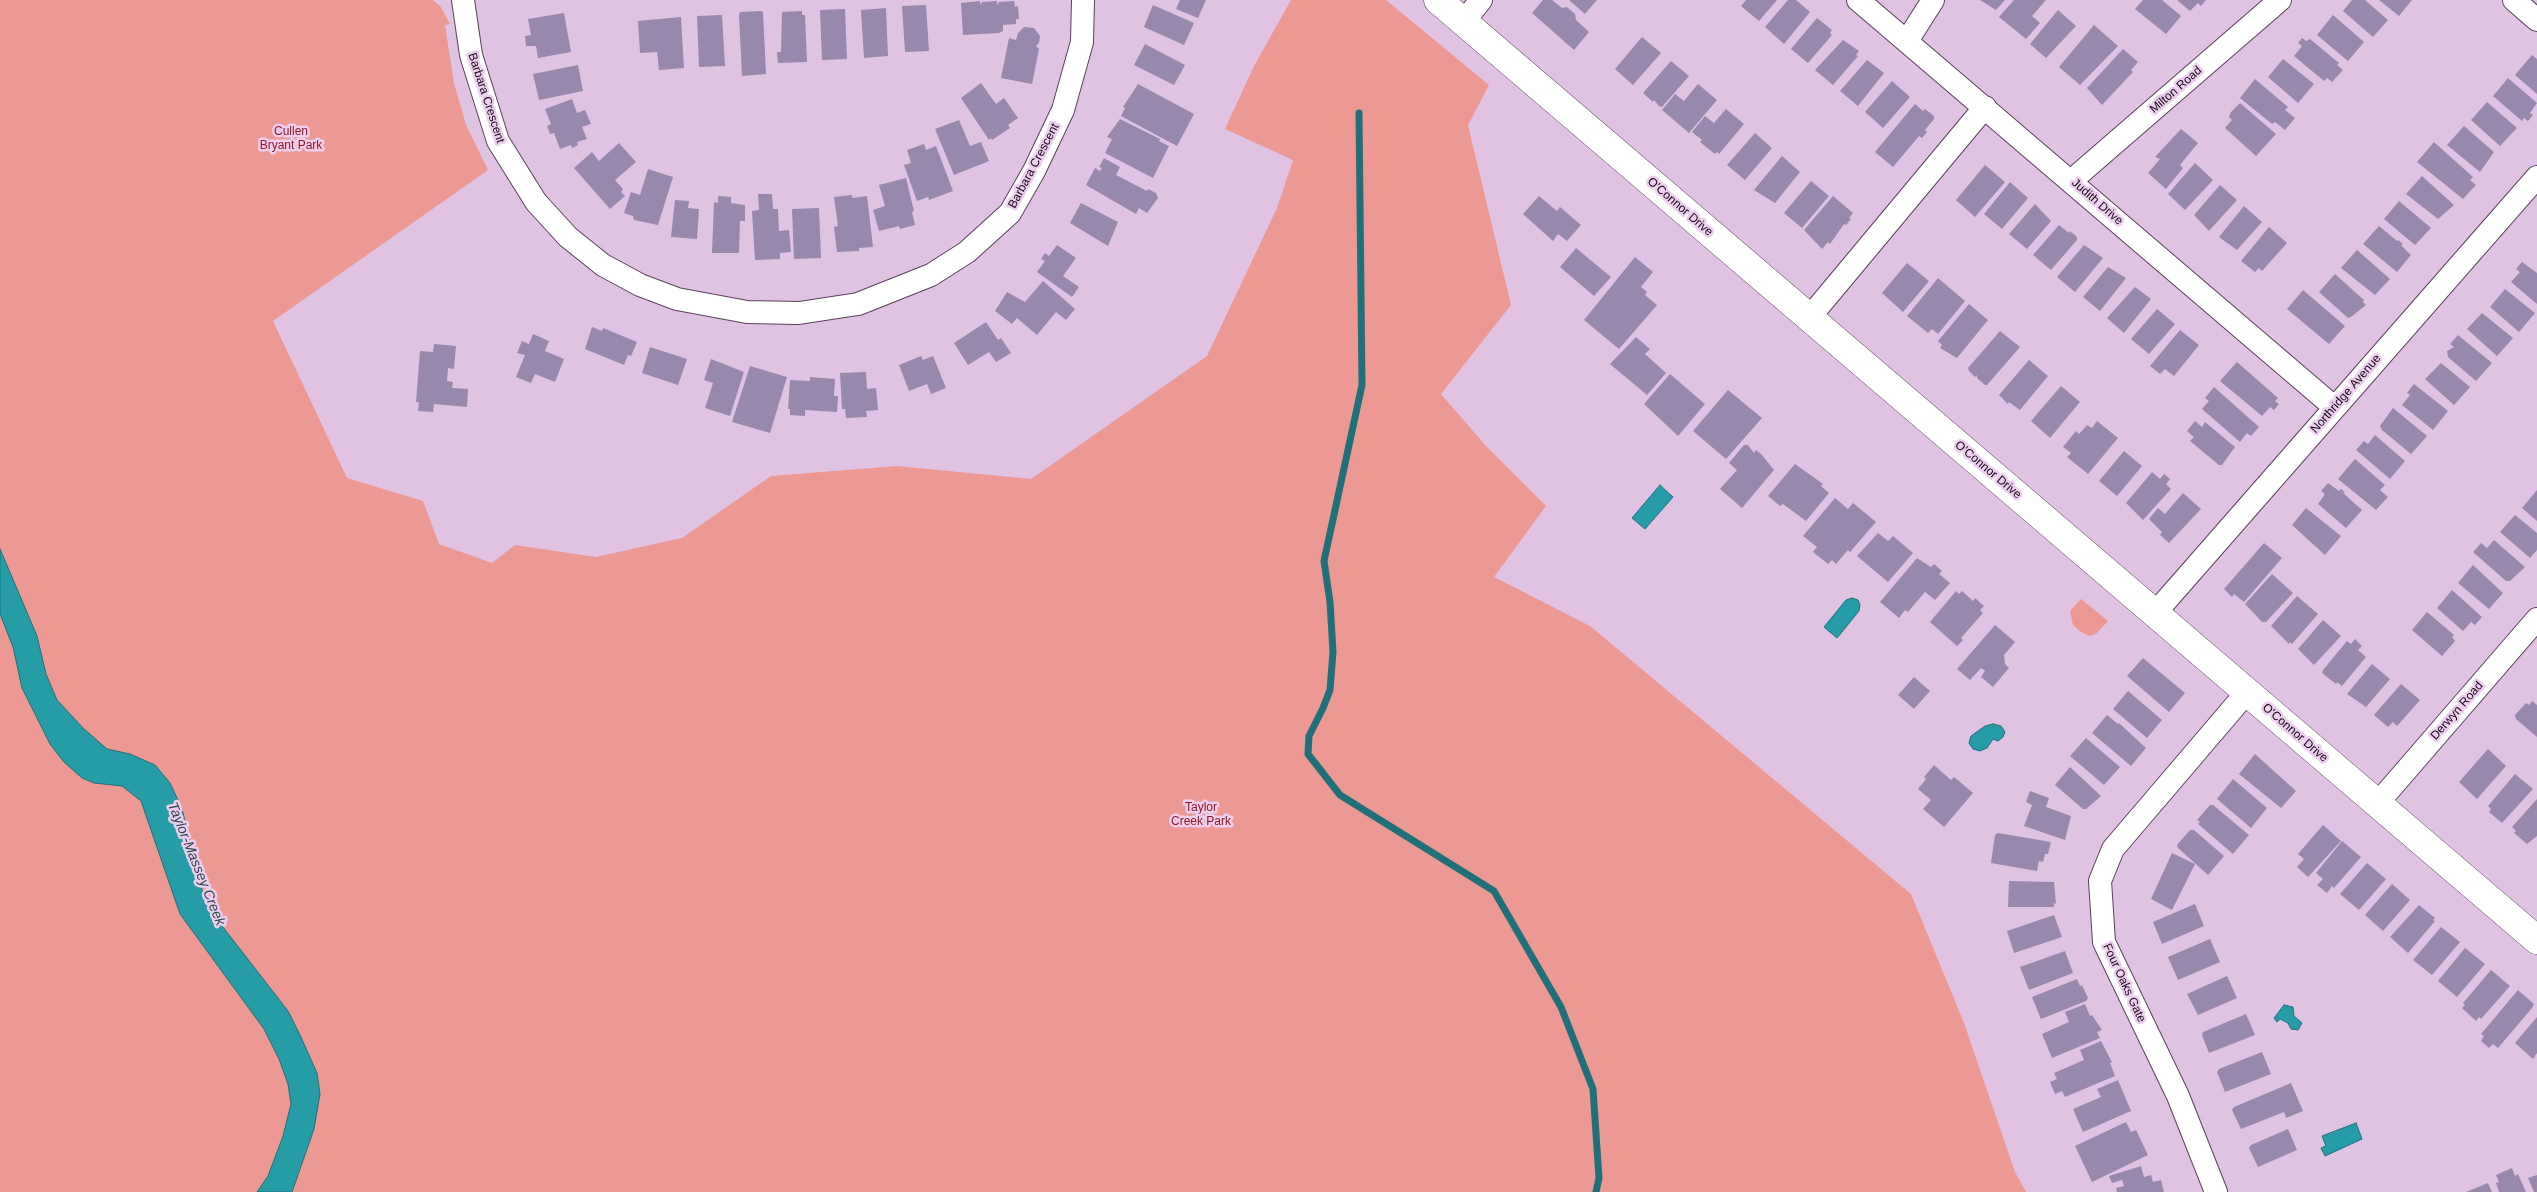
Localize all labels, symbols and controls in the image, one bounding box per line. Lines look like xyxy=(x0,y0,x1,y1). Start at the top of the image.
street label: Barbara Crescent xyxy=(465,51,507,145)
street label: Milton Road xyxy=(2147,64,2205,116)
street label: Barbara Crescent xyxy=(1006,121,1062,211)
park label: Cullen Bryant Park xyxy=(260,125,322,153)
street label: O'Connor Drive xyxy=(1644,175,1716,239)
street label: Judith Drive xyxy=(2068,176,2126,228)
street label: Northridge Avenue xyxy=(2308,352,2384,436)
street label: O'Connor Drive xyxy=(1952,438,2024,502)
street label: Derwyn Road xyxy=(2428,679,2486,743)
street label: O'Connor Drive xyxy=(2259,701,2331,765)
water label: Taylor-Massey Creek xyxy=(164,800,228,928)
park label: Taylor Creek Park xyxy=(1171,801,1231,829)
street label: Four Oaks Gate xyxy=(2099,941,2149,1025)

